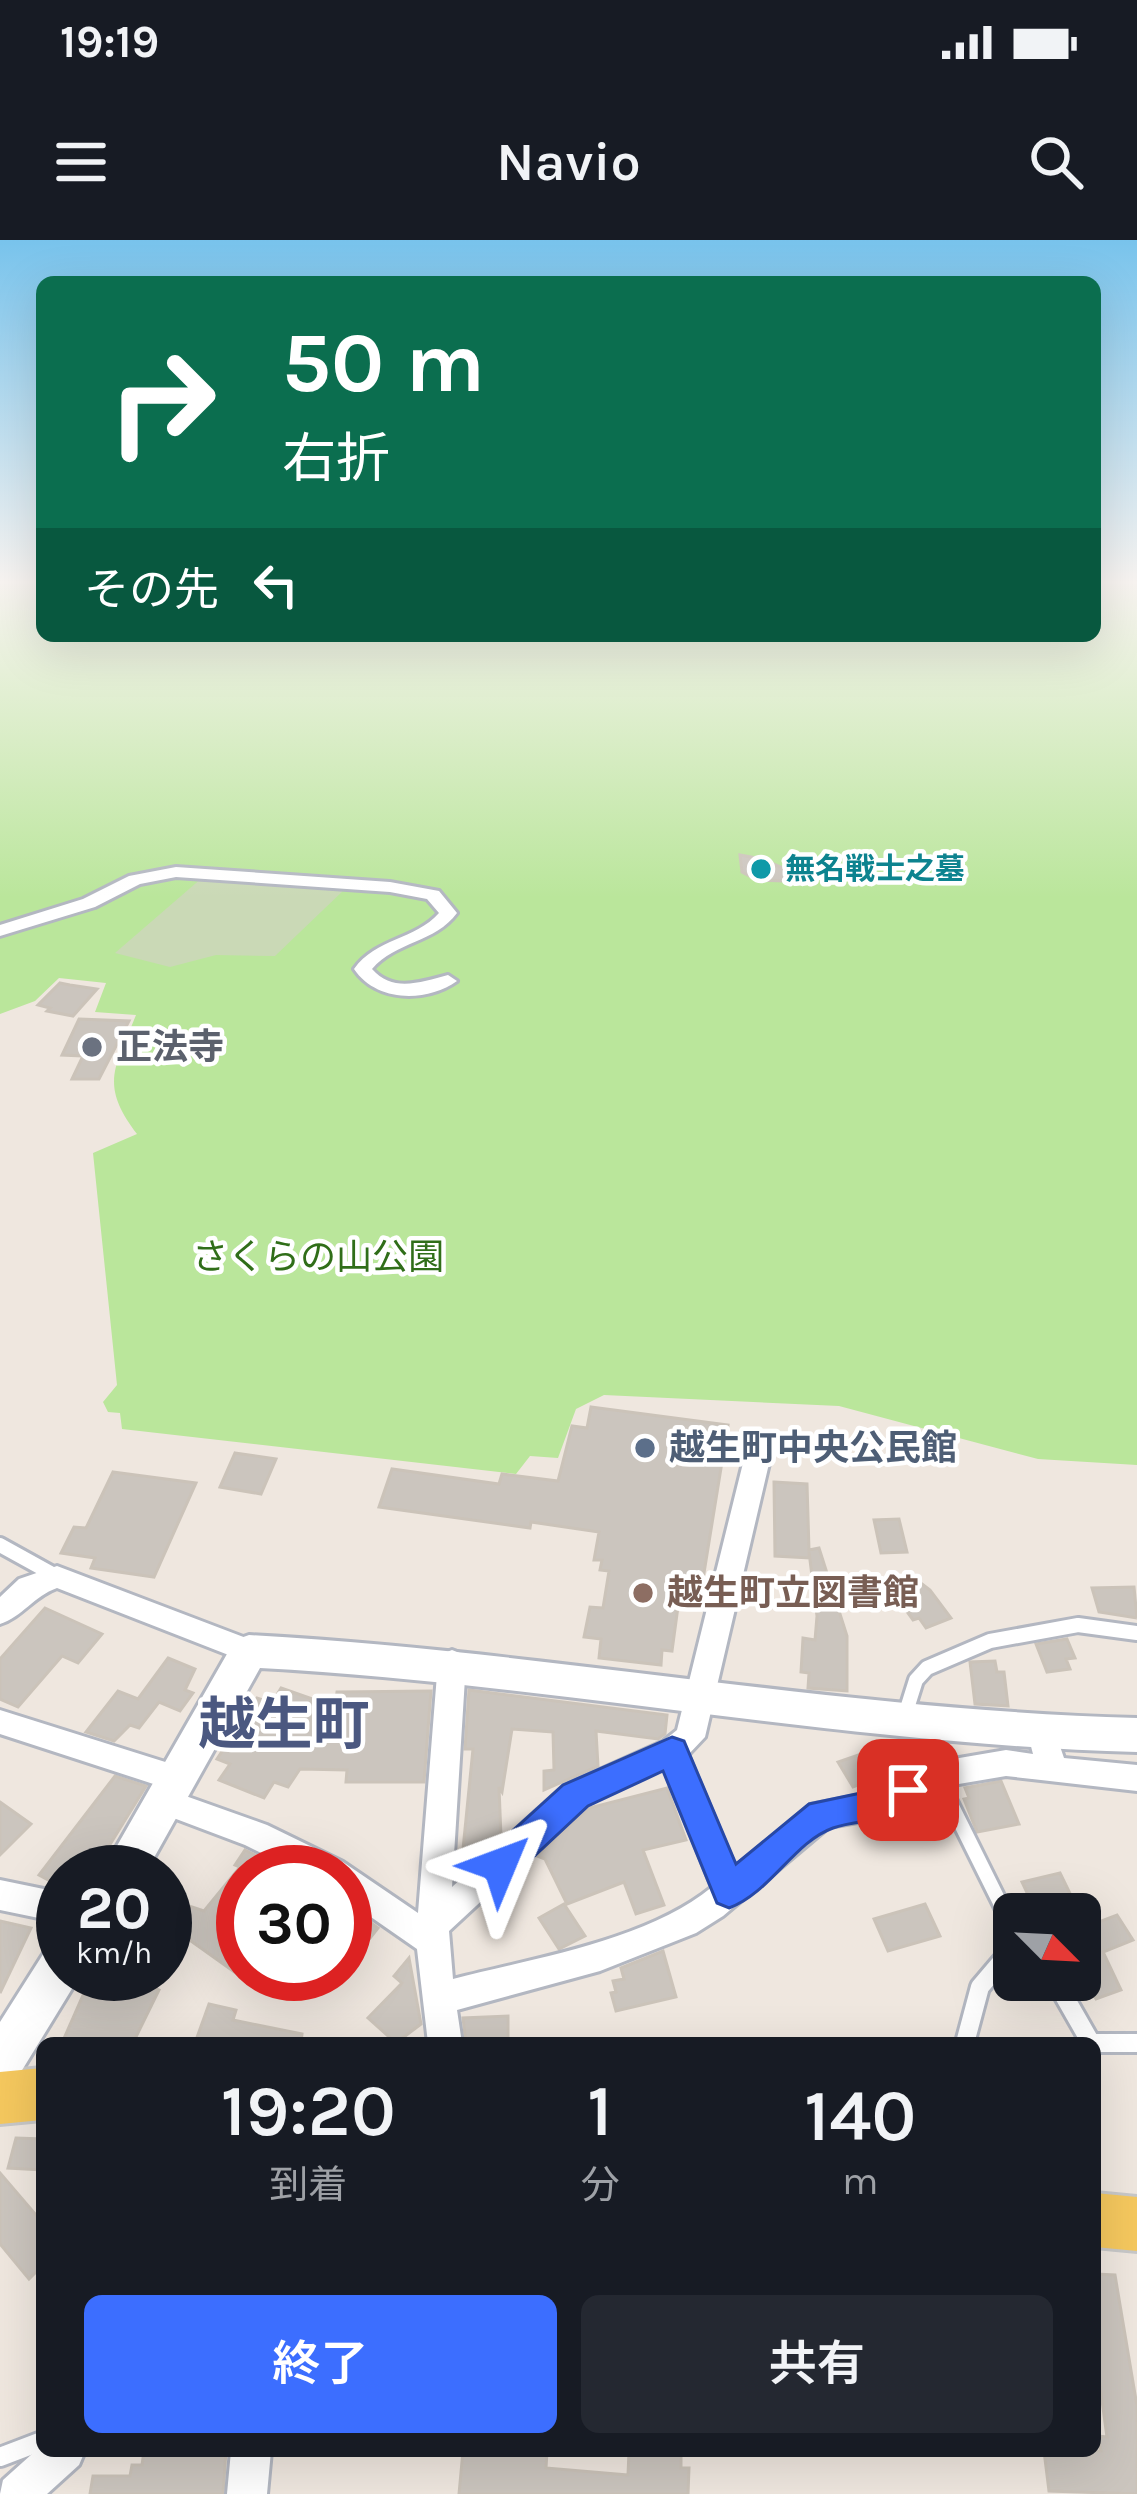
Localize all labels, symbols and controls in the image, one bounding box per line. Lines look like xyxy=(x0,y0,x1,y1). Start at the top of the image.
text: 19:19 xyxy=(60,16,159,68)
icon: menu xyxy=(48,129,114,195)
icon: search xyxy=(1023,129,1089,195)
text: Navio xyxy=(496,130,641,194)
text: 50 m xyxy=(282,314,485,412)
icon: right xyxy=(84,324,240,480)
text: 右折 xyxy=(282,427,390,491)
icon: left xyxy=(243,552,309,618)
text: その先 xyxy=(84,564,219,616)
place label: 無名戦士之墓 xyxy=(785,851,965,887)
marker: 無名戦士之墓 xyxy=(748,856,774,882)
place label: 正法寺 xyxy=(116,1026,224,1068)
marker: 正法寺 xyxy=(79,1034,105,1060)
park label: さくらの山公園 xyxy=(192,1236,444,1278)
place label: 越生町中央公民館 xyxy=(669,1427,957,1469)
marker: 越生町中央公民館 xyxy=(632,1435,658,1461)
place label: 越生町立図書館 xyxy=(667,1572,919,1614)
marker: 越生町立図書館 xyxy=(630,1580,656,1606)
district label: 越生町 xyxy=(199,1692,370,1758)
pin xyxy=(857,1739,959,1841)
icon: arrive xyxy=(875,1757,941,1823)
position arrow xyxy=(437,1802,563,1928)
speed limit sign: 30 xyxy=(216,1845,372,2001)
text: 20 xyxy=(77,1873,151,1943)
north arrow xyxy=(993,1893,1101,2001)
map controls xyxy=(993,1893,1101,2001)
text: km/h xyxy=(76,1935,152,1971)
text: 19:20 xyxy=(221,2069,396,2153)
text: 1 xyxy=(587,2069,613,2153)
text: 140 xyxy=(804,2074,916,2158)
text: m xyxy=(842,2158,878,2204)
text: 到着 xyxy=(269,2162,347,2208)
text: 分 xyxy=(580,2162,619,2208)
button: 終了 xyxy=(84,2295,557,2433)
button: 共有 xyxy=(581,2295,1053,2433)

